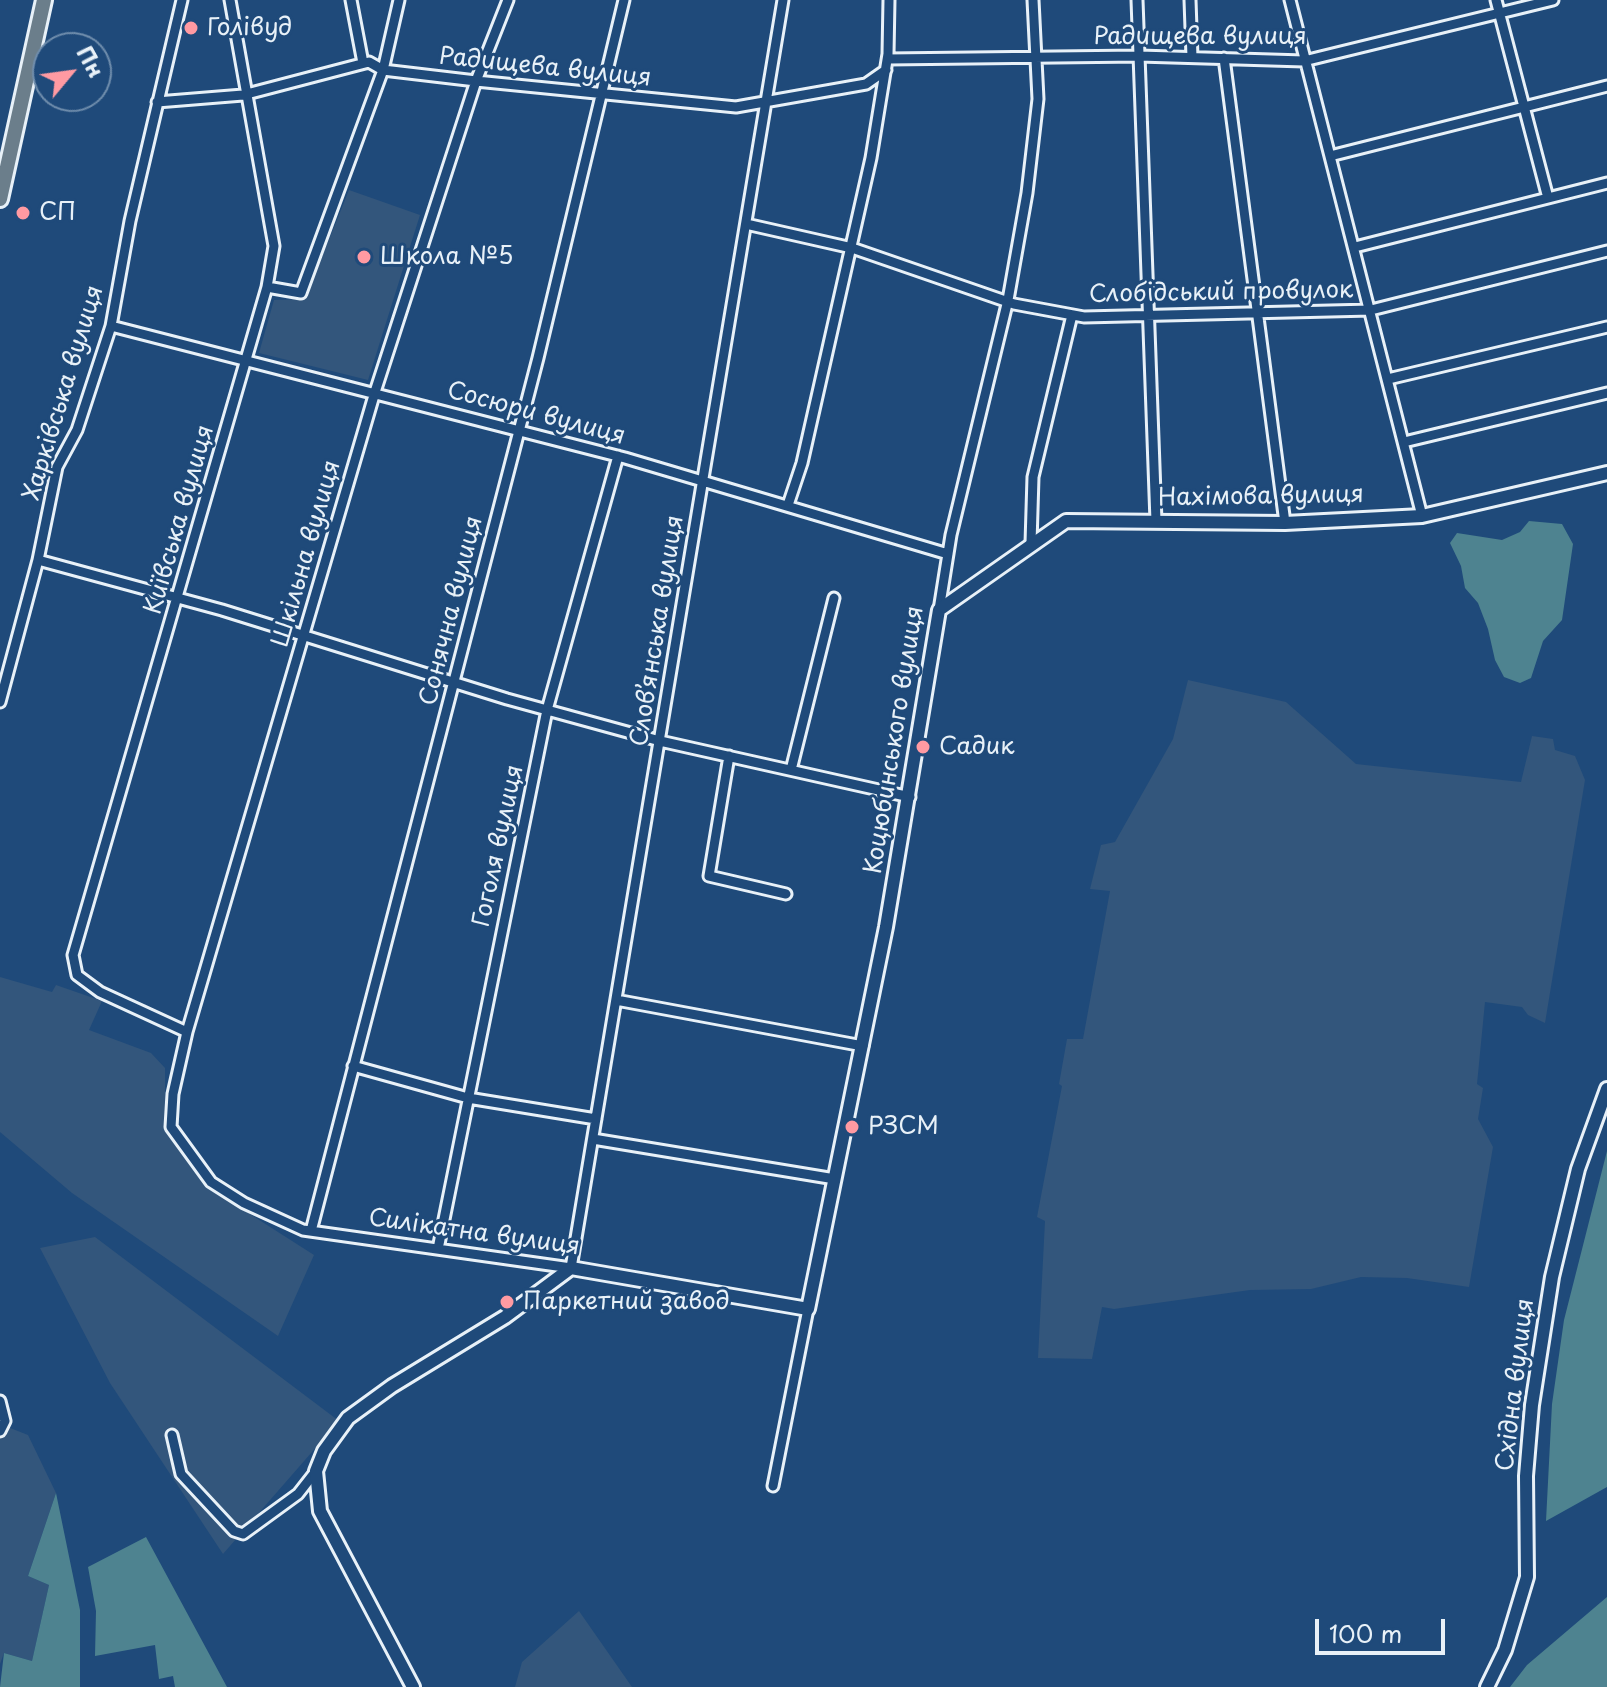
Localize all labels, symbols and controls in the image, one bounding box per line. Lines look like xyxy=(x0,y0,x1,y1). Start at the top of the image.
place label: Голівуд xyxy=(207,14,292,42)
marker: Голівуд xyxy=(182,19,200,37)
street label: Радищева вулиця xyxy=(1093,23,1307,51)
north arrow xyxy=(32,32,112,112)
text: Пн xyxy=(70,39,114,83)
street label: Радищева вулиця xyxy=(437,43,653,93)
place label: СП xyxy=(39,199,76,227)
marker: СП xyxy=(14,204,32,222)
place label: Школа №5 xyxy=(380,243,513,271)
marker: Школа №5 xyxy=(355,248,373,266)
street label: Слобідський провулок xyxy=(1089,276,1353,310)
street label: Харківська вулиця xyxy=(18,282,110,504)
street label: Сосюри вулиця xyxy=(444,376,628,452)
street label: Київська вулиця xyxy=(139,422,221,618)
street label: Шкільна вулиця xyxy=(267,457,347,651)
street label: Нахімова вулиця xyxy=(1158,481,1364,513)
street label: Сонячна вулиця xyxy=(415,513,489,709)
street label: Слов’янська вулиця xyxy=(626,513,690,749)
street label: Коцюбинського вулиця xyxy=(860,604,930,876)
place label: Садик xyxy=(939,733,1014,761)
marker: Садик xyxy=(914,738,932,756)
street label: Гоголя вулиця xyxy=(468,762,530,930)
place label: РЗСМ xyxy=(868,1113,939,1141)
marker: РЗСМ xyxy=(843,1118,861,1136)
street label: Силікатна вулиця xyxy=(367,1204,581,1262)
place label: Паркетний завод xyxy=(523,1288,730,1316)
marker: Паркетний завод xyxy=(498,1293,516,1311)
street label: Східна вулиця xyxy=(1491,1297,1541,1473)
scale bar xyxy=(1319,1603,1449,1653)
text: 100 m xyxy=(1329,1615,1402,1651)

